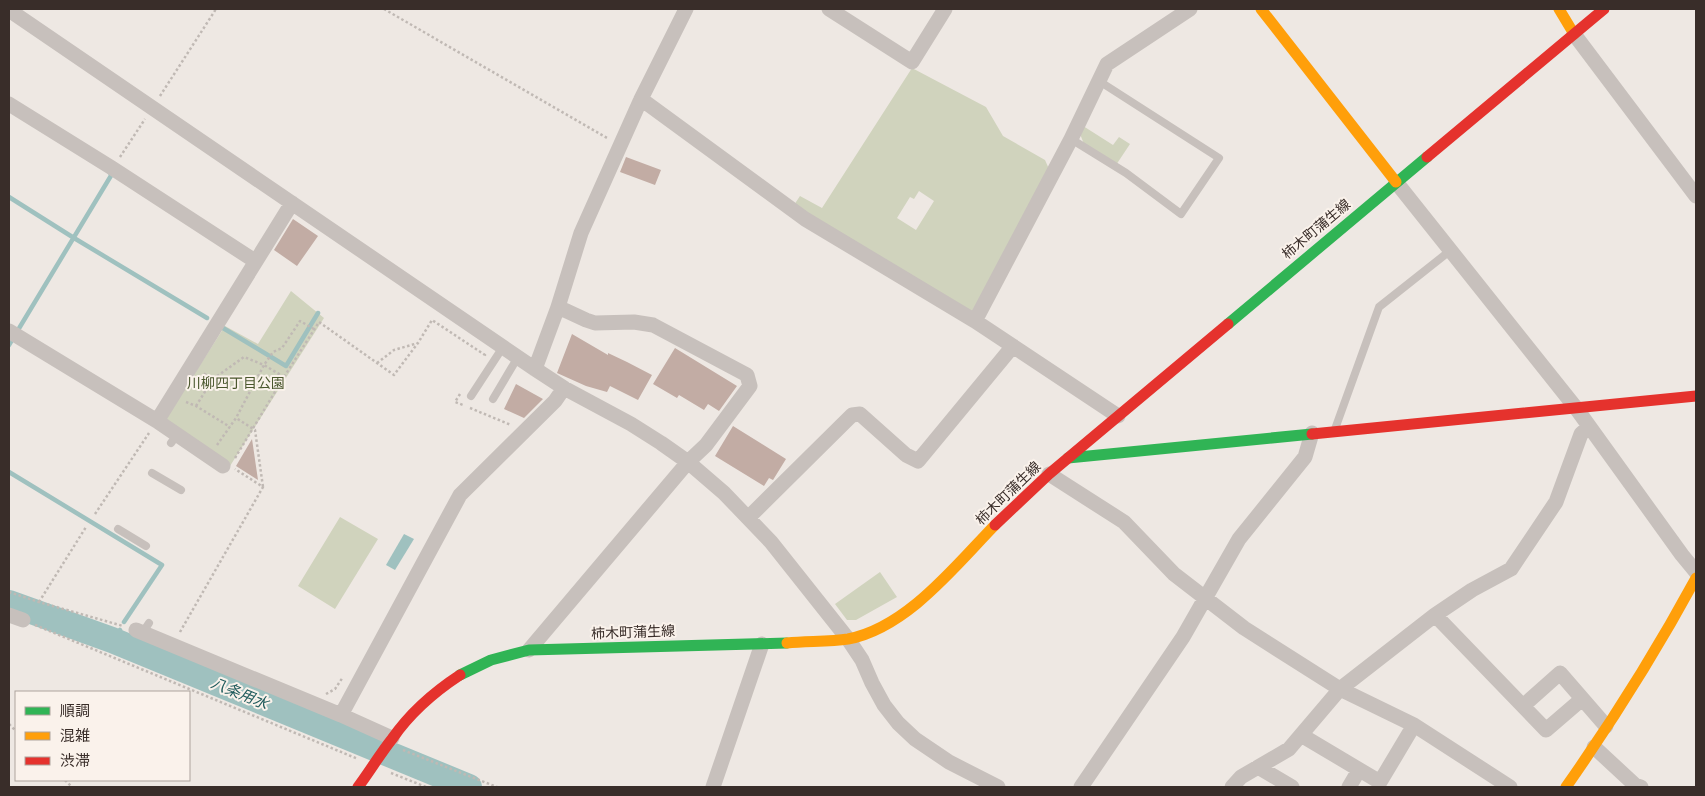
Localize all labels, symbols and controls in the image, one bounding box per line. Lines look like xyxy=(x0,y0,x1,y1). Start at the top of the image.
street label: 柿木町蒲生線 xyxy=(1279,196,1353,262)
park label: 川柳四丁目公園 xyxy=(187,375,285,391)
street label: 柿木町蒲生線 xyxy=(972,458,1044,528)
street label: 柿木町蒲生線 xyxy=(591,623,675,641)
water label: 八条用水 xyxy=(209,674,273,713)
legend xyxy=(15,691,190,781)
text: 順調 xyxy=(60,702,90,719)
text: 混雑 xyxy=(60,727,90,744)
text: 渋滞 xyxy=(60,752,90,769)

